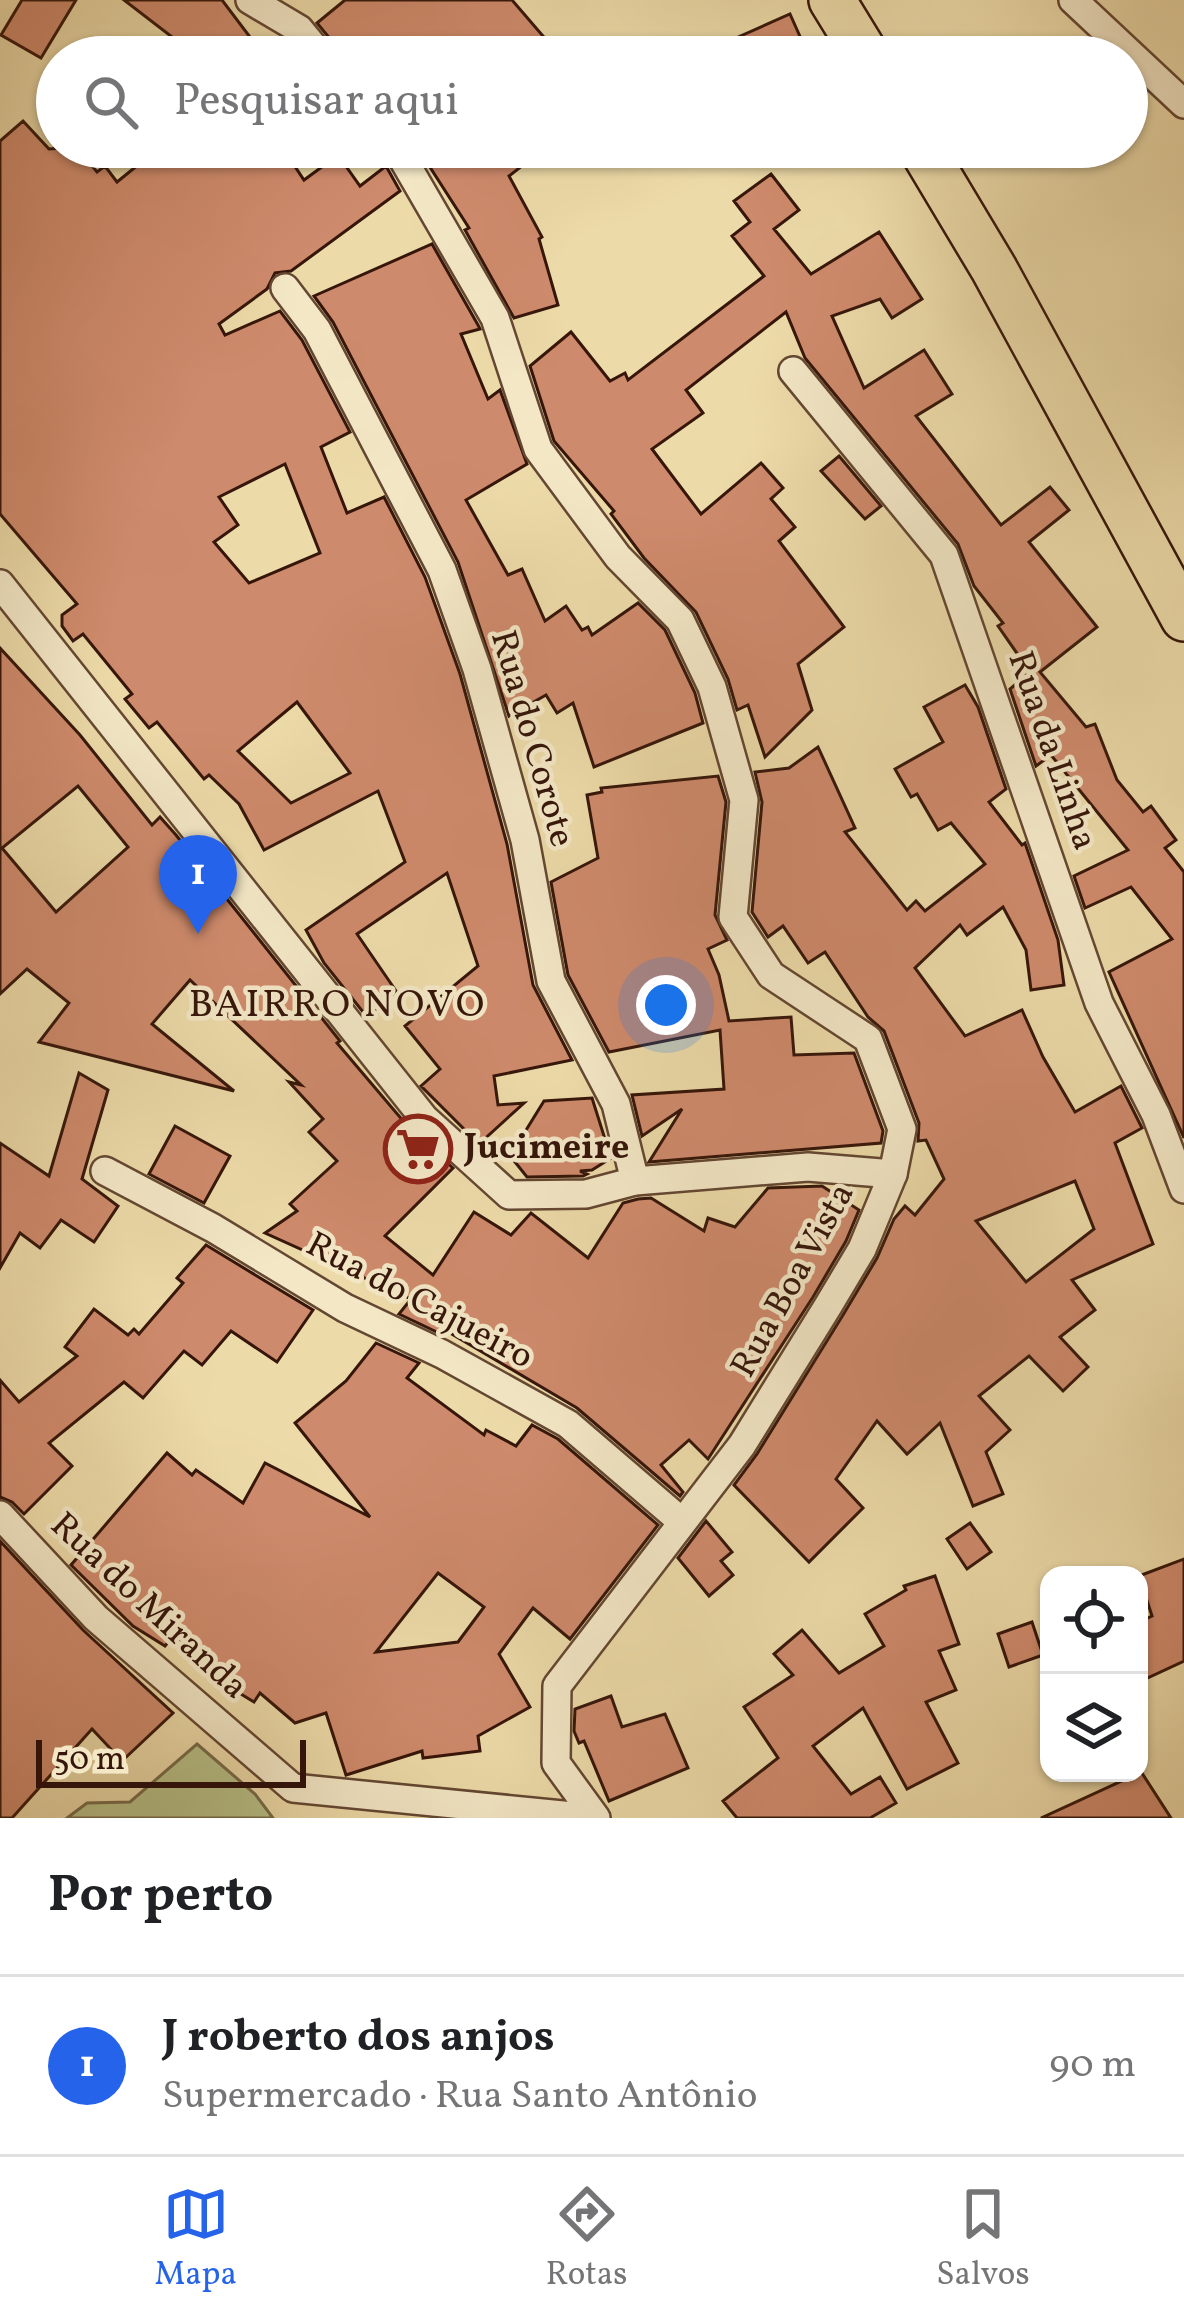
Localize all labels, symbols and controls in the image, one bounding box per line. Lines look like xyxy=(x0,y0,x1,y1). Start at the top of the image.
search box xyxy=(36,36,1148,168)
icon: search xyxy=(78,69,144,135)
text: Pesquisar aqui xyxy=(174,71,459,134)
street label: Rua do Corote xyxy=(476,625,586,853)
street label: Rua da Linha xyxy=(994,645,1108,857)
pin: 1 xyxy=(159,835,237,934)
your location xyxy=(636,975,696,1035)
district label: BAIRRO NOVO xyxy=(189,979,487,1033)
supermarket icon: Jucimeire xyxy=(383,1114,453,1184)
place label: Jucimeire xyxy=(463,1124,629,1174)
street label: Rua Boa Vista xyxy=(720,1175,868,1387)
street label: Rua do Cajueiro xyxy=(297,1221,541,1383)
street label: Rua do Miranda xyxy=(38,1502,258,1712)
map controls xyxy=(1040,1566,1148,1782)
button: locate xyxy=(1040,1566,1148,1674)
button: layers xyxy=(1040,1674,1148,1782)
scale bar xyxy=(36,1734,306,1787)
text: 50 m xyxy=(54,1738,125,1784)
text: Por perto xyxy=(48,1861,273,1932)
text: J roberto dos anjos xyxy=(162,2007,555,2070)
text: 1 xyxy=(79,2039,95,2093)
text: 90 m xyxy=(1049,2039,1136,2093)
text: Supermercado · Rua Santo Antônio xyxy=(162,2070,757,2124)
tab: Mapa xyxy=(154,2181,237,2299)
tab: Rotas xyxy=(546,2181,627,2299)
tab: Salvos xyxy=(936,2181,1030,2299)

